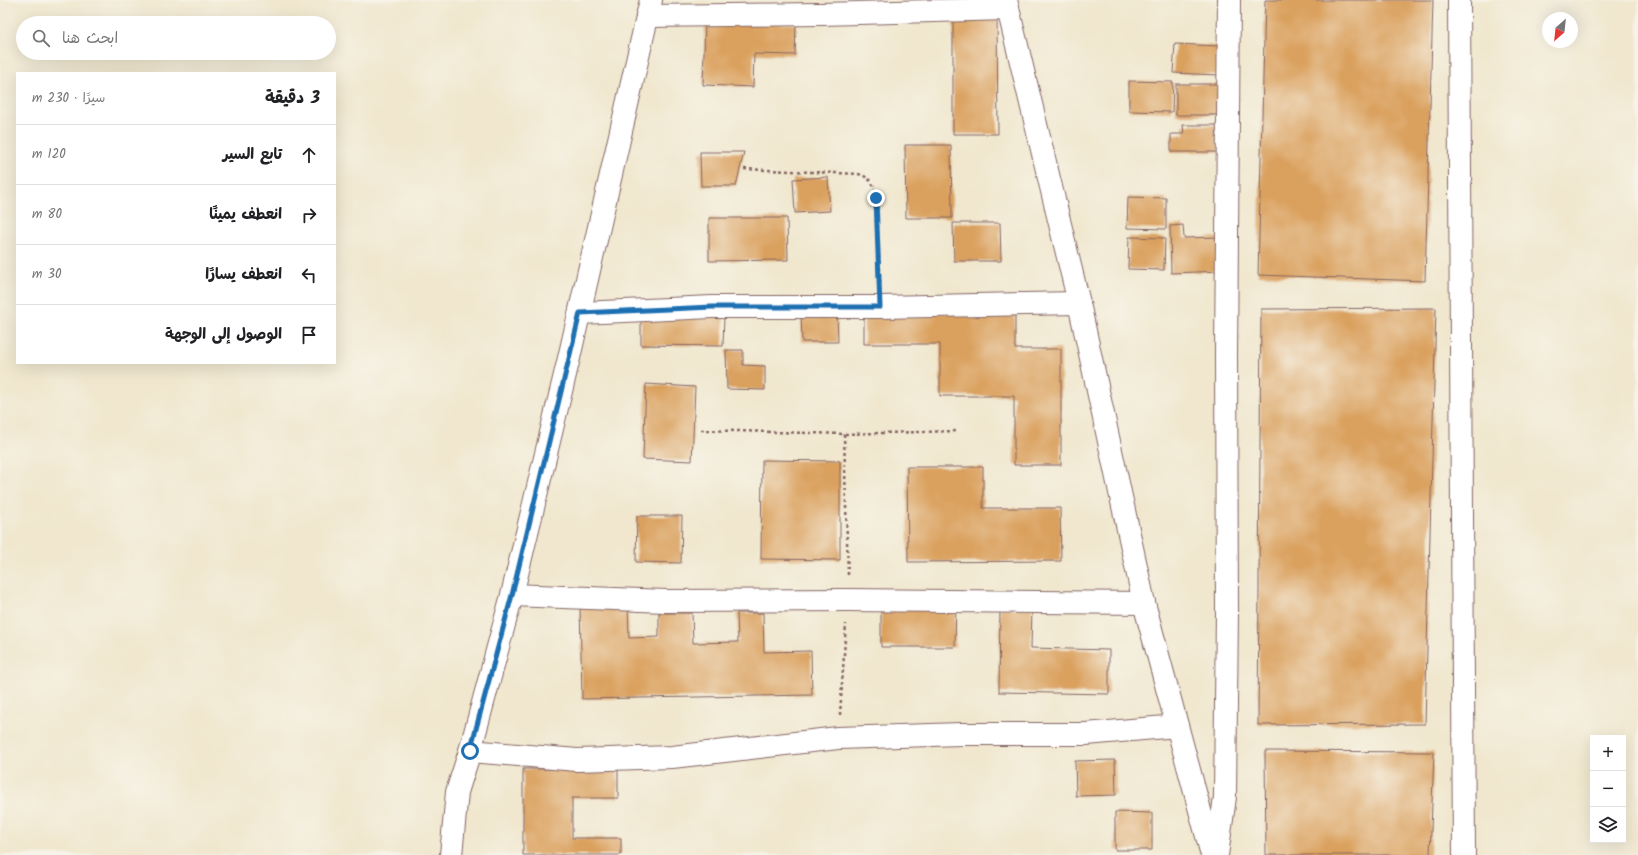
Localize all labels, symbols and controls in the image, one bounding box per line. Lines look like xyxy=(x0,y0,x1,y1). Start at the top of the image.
north arrow xyxy=(1542,12,1578,48)
search box xyxy=(16,16,336,60)
icon: search xyxy=(30,27,52,49)
text: ابحث هنا xyxy=(62,27,118,51)
text: 3 دقيقة xyxy=(265,85,320,112)
text: سيرًا · 230 m xyxy=(32,88,105,109)
text: تابع السير xyxy=(223,143,282,167)
text: 120 m xyxy=(32,144,66,165)
icon: ahead xyxy=(298,144,320,166)
route end xyxy=(867,189,885,207)
text: انعطف يمينًا xyxy=(209,203,282,227)
text: 80 m xyxy=(32,204,62,225)
icon: right xyxy=(298,204,320,226)
text: انعطف يسارًا xyxy=(205,263,282,287)
text: 30 m xyxy=(32,264,62,285)
icon: left xyxy=(298,264,320,286)
text: الوصول إلى الوجهة xyxy=(165,323,282,347)
icon: arrive xyxy=(298,324,320,346)
map controls xyxy=(1590,735,1626,843)
button: + xyxy=(1590,735,1626,771)
route start xyxy=(461,742,479,760)
button: − xyxy=(1590,771,1626,807)
button: layers xyxy=(1590,807,1626,843)

